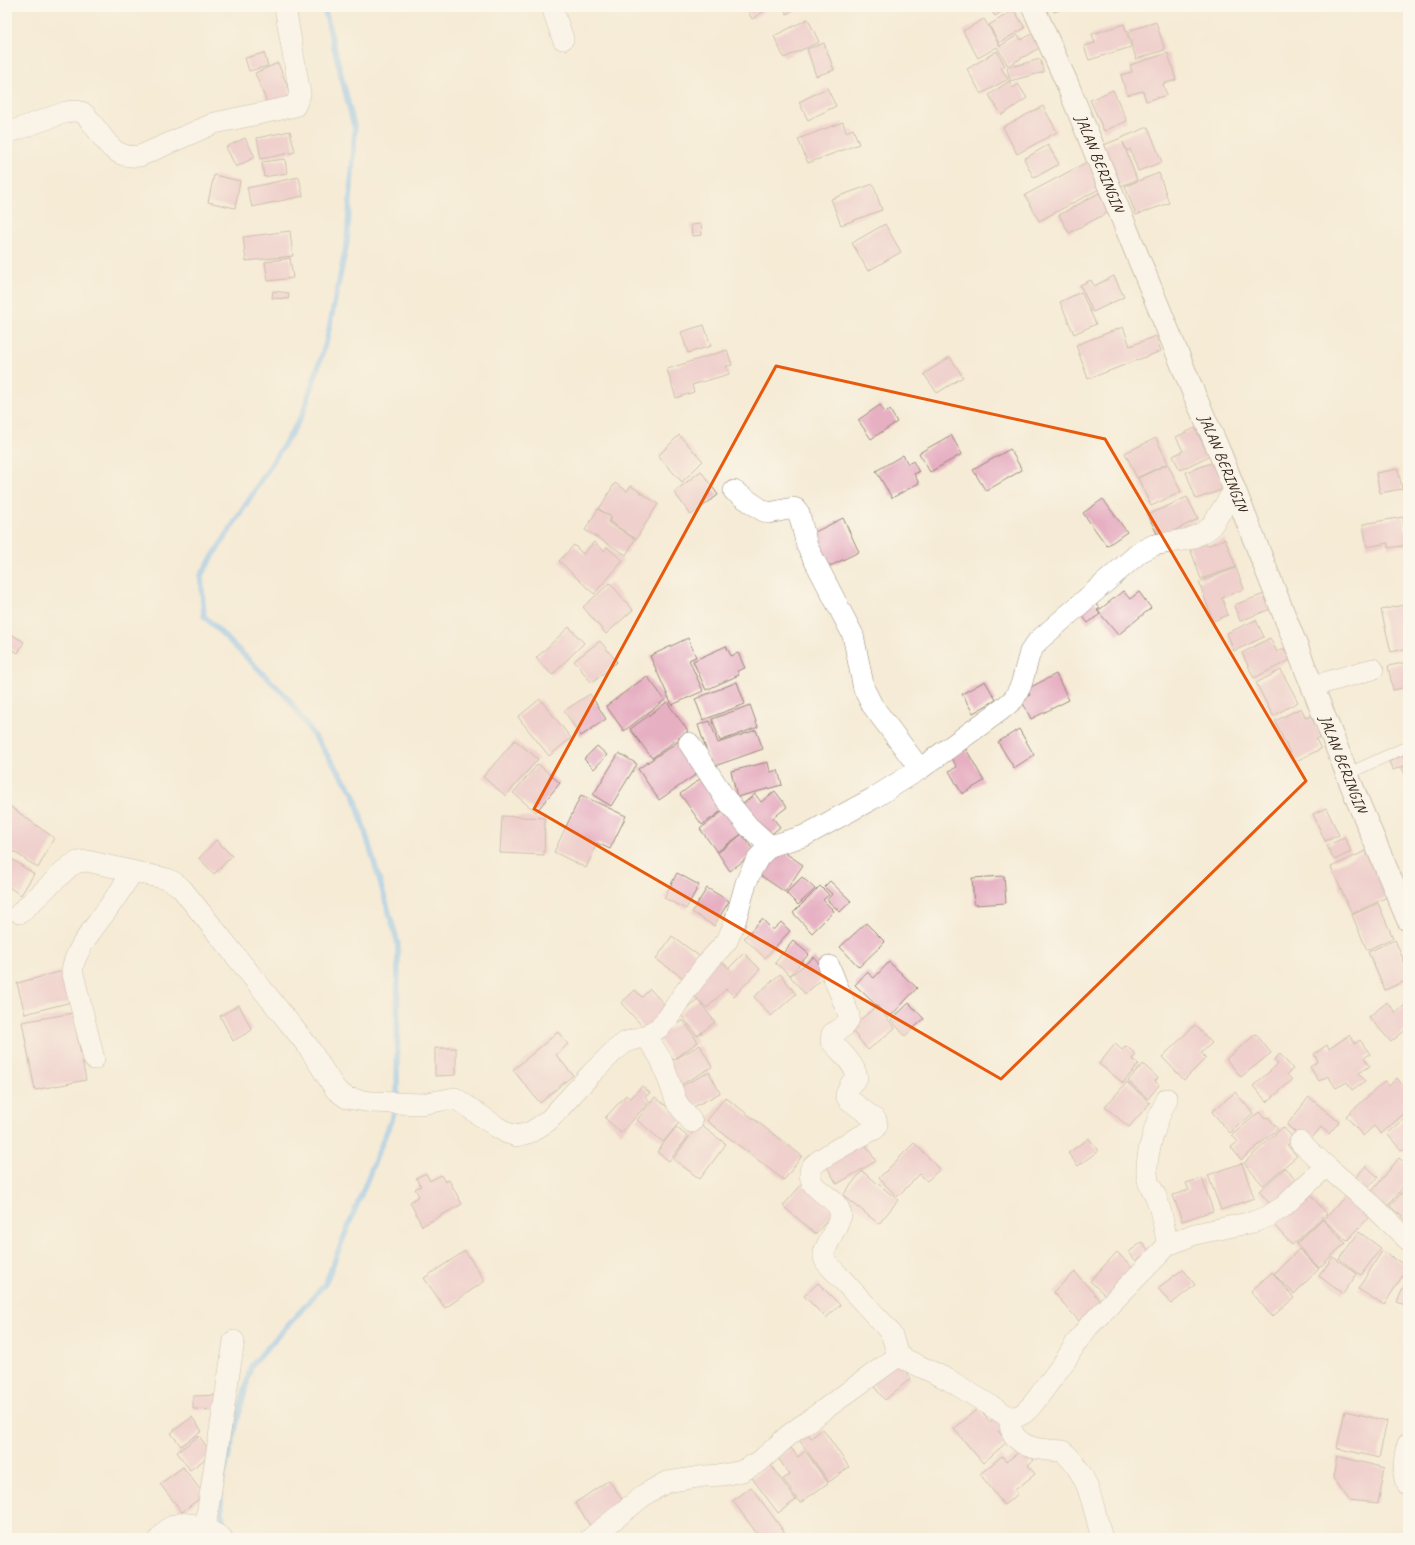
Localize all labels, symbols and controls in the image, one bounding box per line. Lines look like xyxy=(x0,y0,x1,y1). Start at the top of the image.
street label: JALAN BERINGIN xyxy=(1070,111,1130,218)
street label: JALAN BERINGIN xyxy=(1194,410,1253,517)
street label: JALAN BERINGIN xyxy=(1314,711,1373,818)

